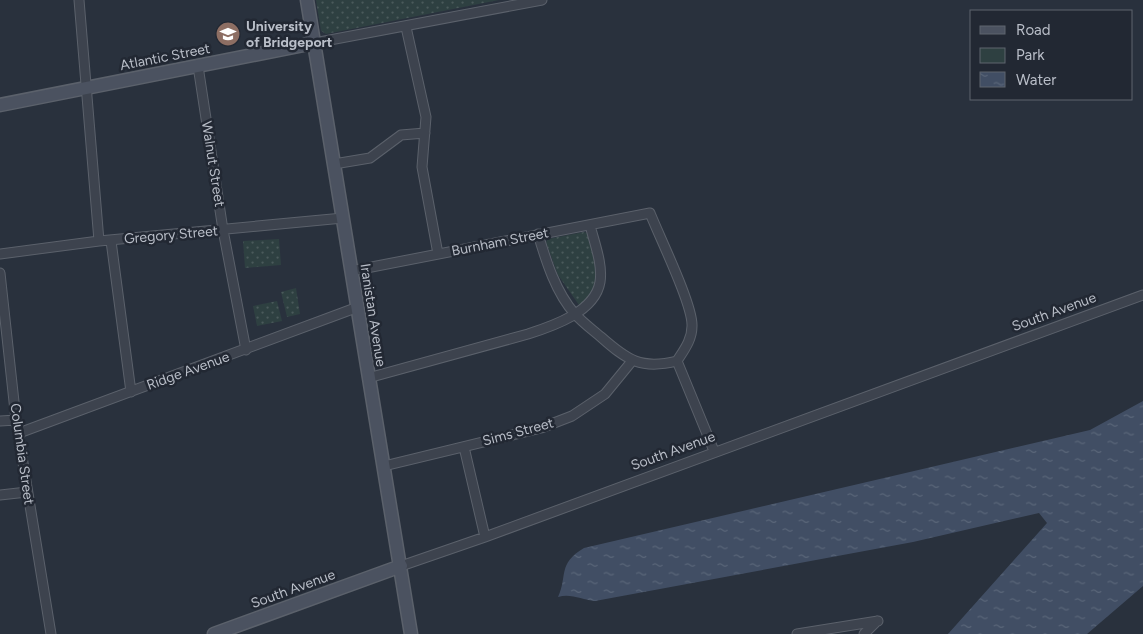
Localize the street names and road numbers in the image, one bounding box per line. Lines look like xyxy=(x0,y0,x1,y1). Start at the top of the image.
street label: Atlantic Street xyxy=(118,40,212,74)
street label: Walnut Street xyxy=(198,120,228,208)
street label: Gregory Street xyxy=(123,222,219,248)
street label: Burnham Street xyxy=(450,224,550,260)
street label: Iranistan Avenue xyxy=(356,262,390,368)
street label: South Avenue xyxy=(1010,289,1099,335)
street label: Ridge Avenue xyxy=(144,348,232,394)
street label: Columbia Street xyxy=(6,402,38,506)
street label: Sims Street xyxy=(481,414,555,450)
street label: South Avenue xyxy=(629,428,718,474)
street label: South Avenue xyxy=(249,566,338,612)

